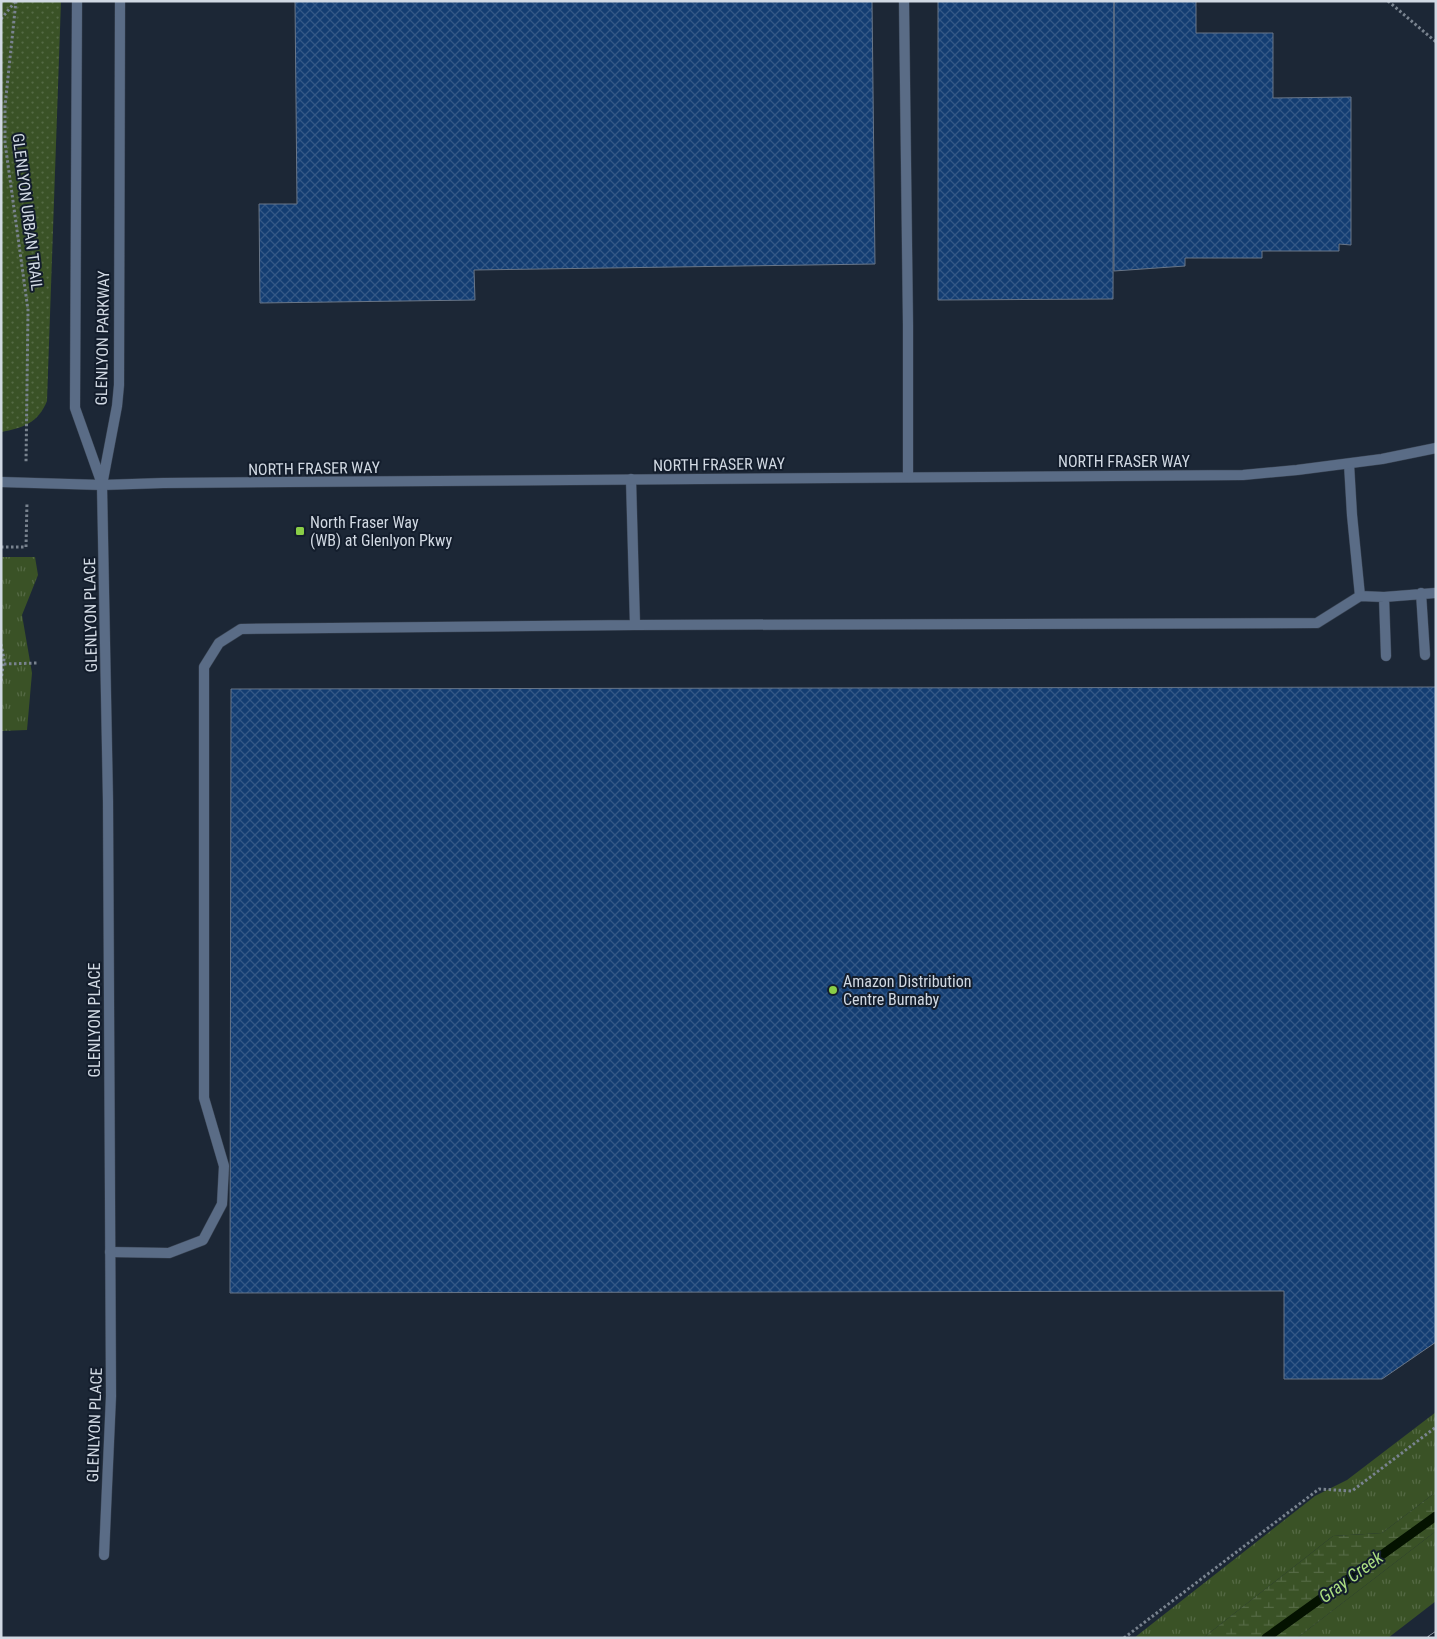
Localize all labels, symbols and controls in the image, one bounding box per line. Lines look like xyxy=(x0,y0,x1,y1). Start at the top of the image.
street label: GLENLYON URBAN TRAIL xyxy=(8,132,47,292)
street label: GLENLYON PARKWAY xyxy=(92,270,113,406)
street label: NORTH FRASER WAY xyxy=(1058,452,1191,471)
street label: NORTH FRASER WAY xyxy=(653,454,786,475)
street label: NORTH FRASER WAY xyxy=(248,458,381,479)
place label: North Fraser Way (WB) at Glenlyon Pkwy xyxy=(310,513,452,550)
marker: North Fraser Way (WB) at Glenlyon Pkwy xyxy=(294,525,306,537)
street label: GLENLYON PLACE xyxy=(80,557,101,673)
street label: GLENLYON PLACE xyxy=(85,963,104,1077)
place label: Amazon Distribution Centre Burnaby xyxy=(843,972,971,1009)
marker: Amazon Distribution Centre Burnaby xyxy=(827,984,839,996)
street label: GLENLYON PLACE xyxy=(83,1367,106,1483)
water label: Gray Creek xyxy=(1315,1546,1388,1607)

